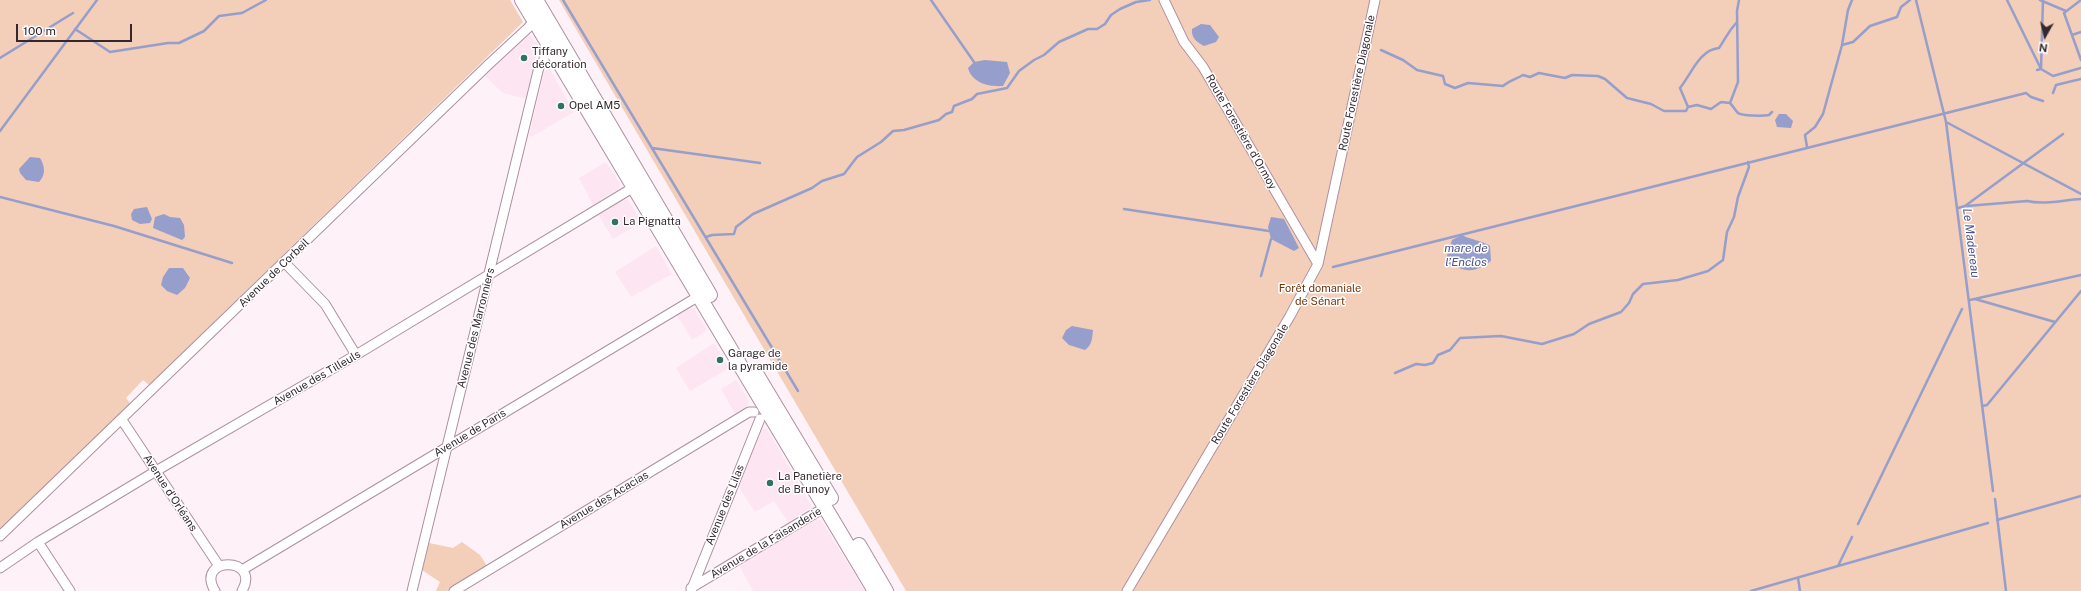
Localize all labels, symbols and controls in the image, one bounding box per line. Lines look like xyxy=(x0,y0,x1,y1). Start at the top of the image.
street label: Route Forestière Diagonale xyxy=(1336,14,1378,152)
scale bar xyxy=(18,16,134,42)
north arrow xyxy=(2025,16,2065,56)
text: 100 m xyxy=(23,24,56,38)
text: N xyxy=(2038,41,2048,54)
place label: Tiffany décoration xyxy=(532,45,586,71)
marker: Tiffany décoration xyxy=(519,53,529,63)
street label: Route Forestière d'Ormoy xyxy=(1203,72,1279,192)
place label: Opel AM5 xyxy=(569,99,620,113)
marker: Opel AM5 xyxy=(556,101,566,111)
water label: Le Madereau xyxy=(1960,207,1982,279)
place label: La Pignatta xyxy=(623,215,681,229)
marker: La Pignatta xyxy=(610,217,620,227)
street label: Avenue de Corbeil xyxy=(236,236,312,310)
water label: mare de l’Enclos xyxy=(1444,241,1488,269)
street label: Avenue des Marronniers xyxy=(455,267,497,389)
park label: Forêt domaniale de Sénart xyxy=(1279,282,1361,308)
street label: Route Forestière Diagonale xyxy=(1209,321,1291,447)
place label: Garage de la pyramide xyxy=(728,347,788,373)
street label: Avenue des Tilleuls xyxy=(271,348,363,408)
marker: Garage de la pyramide xyxy=(715,355,725,365)
street label: Avenue de Paris xyxy=(432,406,508,460)
street label: Avenue d'Orléans xyxy=(140,452,200,534)
street label: Avenue des Lilas xyxy=(703,463,747,547)
street label: Avenue des Acacias xyxy=(557,468,651,532)
place label: La Panetière de Brunoy xyxy=(778,470,842,496)
marker: La Panetière de Brunoy xyxy=(765,478,775,488)
street label: Avenue de la Faisanderie xyxy=(708,505,824,581)

